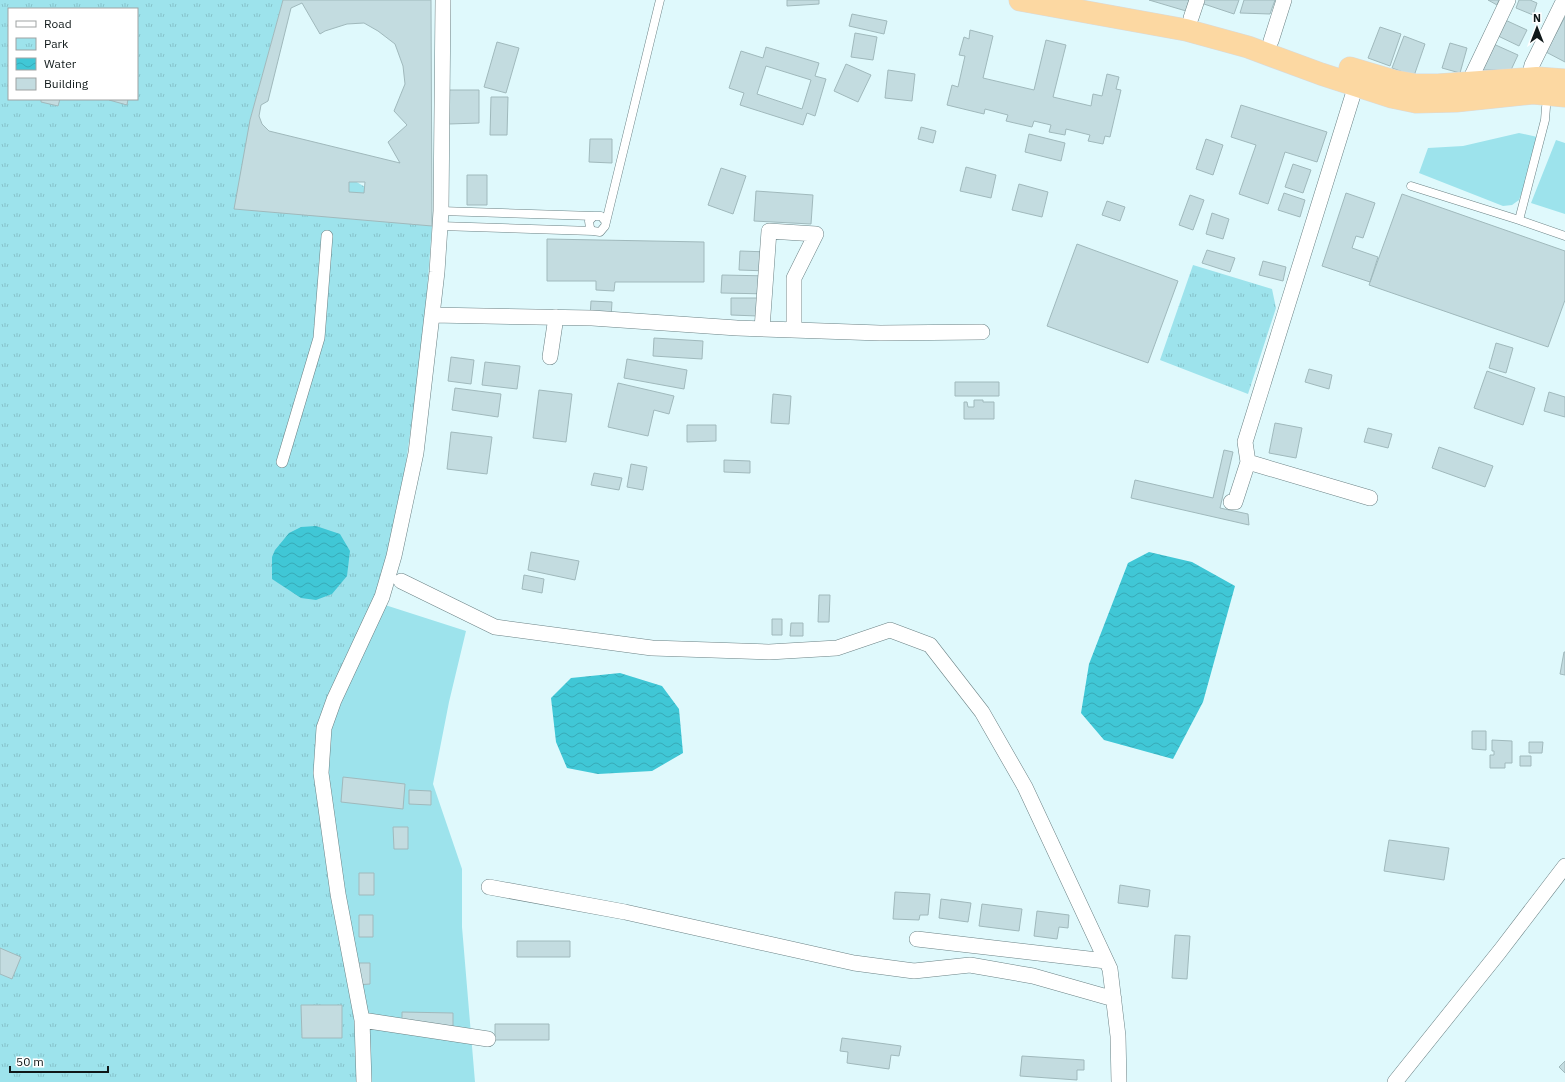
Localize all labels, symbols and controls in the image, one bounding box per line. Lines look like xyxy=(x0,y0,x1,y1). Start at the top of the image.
legend xyxy=(8,8,138,100)
north arrow xyxy=(1517,8,1557,48)
text: N xyxy=(1533,11,1541,25)
text: Road xyxy=(44,16,72,31)
text: Park xyxy=(44,36,69,51)
text: Water xyxy=(44,56,77,71)
text: Building xyxy=(44,76,89,91)
scale bar xyxy=(10,1048,108,1074)
text: 50 m xyxy=(16,1054,44,1069)

